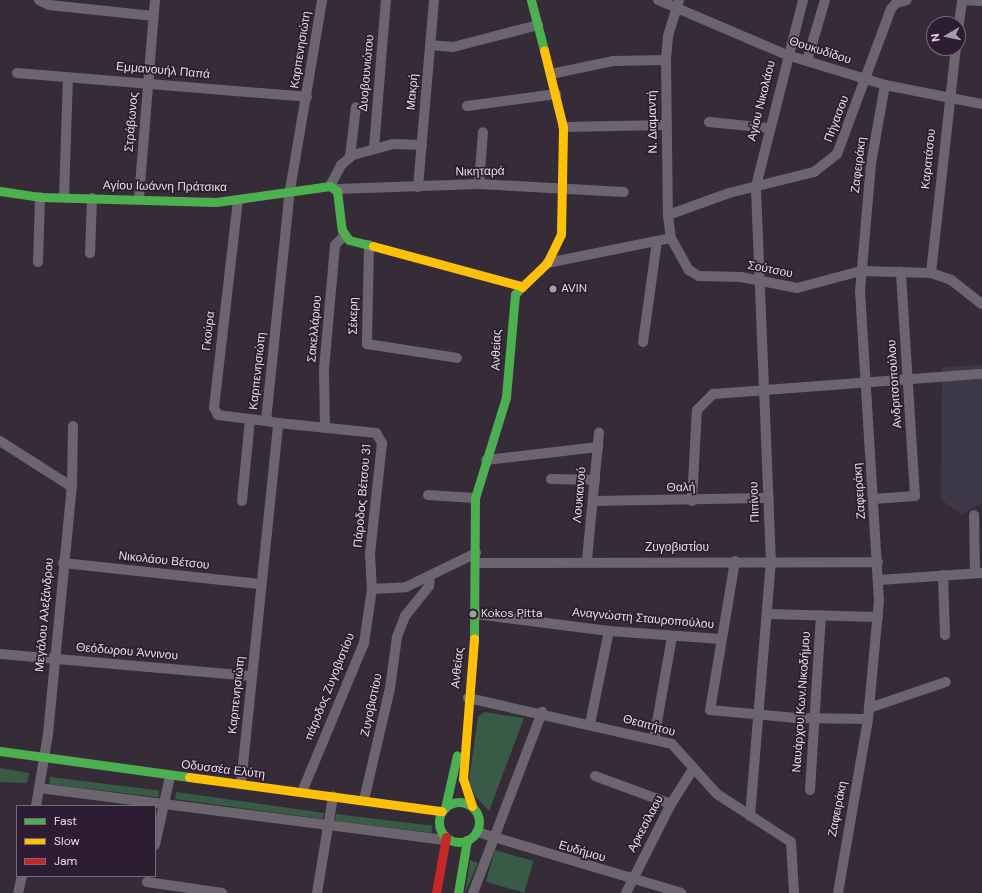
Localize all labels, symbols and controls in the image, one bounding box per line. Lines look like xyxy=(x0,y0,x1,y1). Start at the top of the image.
street label: Καρπενησιώτη xyxy=(288,10,314,90)
north arrow xyxy=(926,16,966,56)
text: N xyxy=(928,33,943,43)
street label: Δυοβουνιώτου xyxy=(356,34,378,112)
street label: Θουκυδίδου xyxy=(787,34,853,68)
street label: Αγίου Νικολάου xyxy=(745,59,779,143)
street label: Εμμανουήλ Παπά xyxy=(115,60,211,82)
street label: Μακρή xyxy=(404,73,422,111)
street label: Ν. Διαμαντή xyxy=(645,90,661,154)
street label: Στράβωνος xyxy=(122,91,142,153)
street label: Πήγασου xyxy=(822,94,852,144)
street label: Καρατάσου xyxy=(919,128,939,190)
street label: Ζαφειράκη xyxy=(848,136,870,194)
street label: Νικηταρά xyxy=(455,164,505,180)
street label: Αγίου Ιωάννη Πράτσικα xyxy=(103,179,227,195)
street label: Σούτσου xyxy=(746,259,794,281)
place label: AVIN xyxy=(561,282,587,296)
marker: AVIN xyxy=(548,284,558,294)
street label: Σακελλάριου xyxy=(305,295,325,363)
street label: Σέκερη xyxy=(346,297,362,335)
street label: Γκούρα xyxy=(200,311,218,351)
street label: Ανθείας xyxy=(489,329,505,371)
street label: Καρπενησιώτη xyxy=(247,331,269,411)
street label: Ανδριτσοπούλου xyxy=(885,339,905,429)
street label: Πάροδος Βέτσου 31 xyxy=(351,444,375,548)
street label: Ζαφειράκη xyxy=(851,462,869,520)
street label: Λουκιανού xyxy=(570,466,590,524)
street label: Θαλή xyxy=(666,481,696,495)
street label: Πιπίνου xyxy=(747,481,763,523)
street label: Ζυγοβιστίου xyxy=(645,541,709,555)
street label: Νικολάου Βέτσου xyxy=(118,549,210,573)
street label: Μεγάλου Αλεξάνδρου xyxy=(33,557,57,673)
street label: Αναγνώστη Σταυροπούλου xyxy=(571,606,715,632)
place label: Kokos Pitta xyxy=(481,607,542,621)
marker: Kokos Pitta xyxy=(468,609,478,619)
street label: πάροδος Ζυγοβιστίου xyxy=(302,631,358,743)
street label: Ναυάρχου Κων.Νικοδήμου xyxy=(790,631,814,773)
street label: Θεόδωρου Άννινου xyxy=(75,640,179,664)
street label: Ανθείας xyxy=(449,647,467,689)
street label: Καρπενησιώτη xyxy=(226,655,248,735)
street label: Ζυγοβιστίου xyxy=(358,672,386,738)
street label: Θεαιτήτου xyxy=(621,712,677,740)
street label: Οδυσσέα Ελύτη xyxy=(180,758,266,782)
street label: Ζαφειράκη xyxy=(826,780,850,838)
street label: Αρκεσίλαου xyxy=(625,793,667,855)
legend xyxy=(16,805,156,877)
text: Fast xyxy=(54,813,77,829)
text: Slow xyxy=(54,833,80,849)
street label: Ευδήμου xyxy=(557,838,607,866)
text: Jam xyxy=(54,853,77,869)

